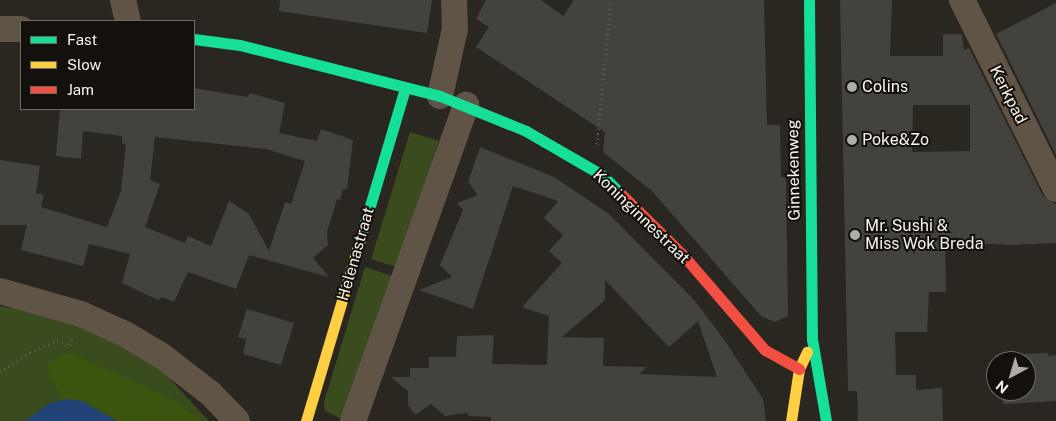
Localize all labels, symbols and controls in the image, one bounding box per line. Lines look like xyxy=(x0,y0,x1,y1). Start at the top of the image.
legend xyxy=(20,20,195,110)
text: Fast xyxy=(67,31,97,48)
text: Slow xyxy=(67,56,101,73)
street label: Kerkpad xyxy=(985,63,1031,127)
place label: Colins xyxy=(862,77,908,97)
text: Jam xyxy=(67,81,94,98)
marker: Colins xyxy=(846,81,858,93)
street label: Ginnekenweg xyxy=(784,119,804,221)
place label: Poke&Zo xyxy=(862,130,929,150)
marker: Poke&Zo xyxy=(846,134,858,146)
street label: Koninginnestraat xyxy=(589,166,693,268)
street label: Helenastraat xyxy=(333,205,379,303)
place label: Mr. Sushi & Miss Wok Breda xyxy=(865,216,984,254)
marker: Mr. Sushi & Miss Wok Breda xyxy=(849,229,861,241)
north arrow xyxy=(986,351,1036,401)
text: N xyxy=(993,377,1011,397)

